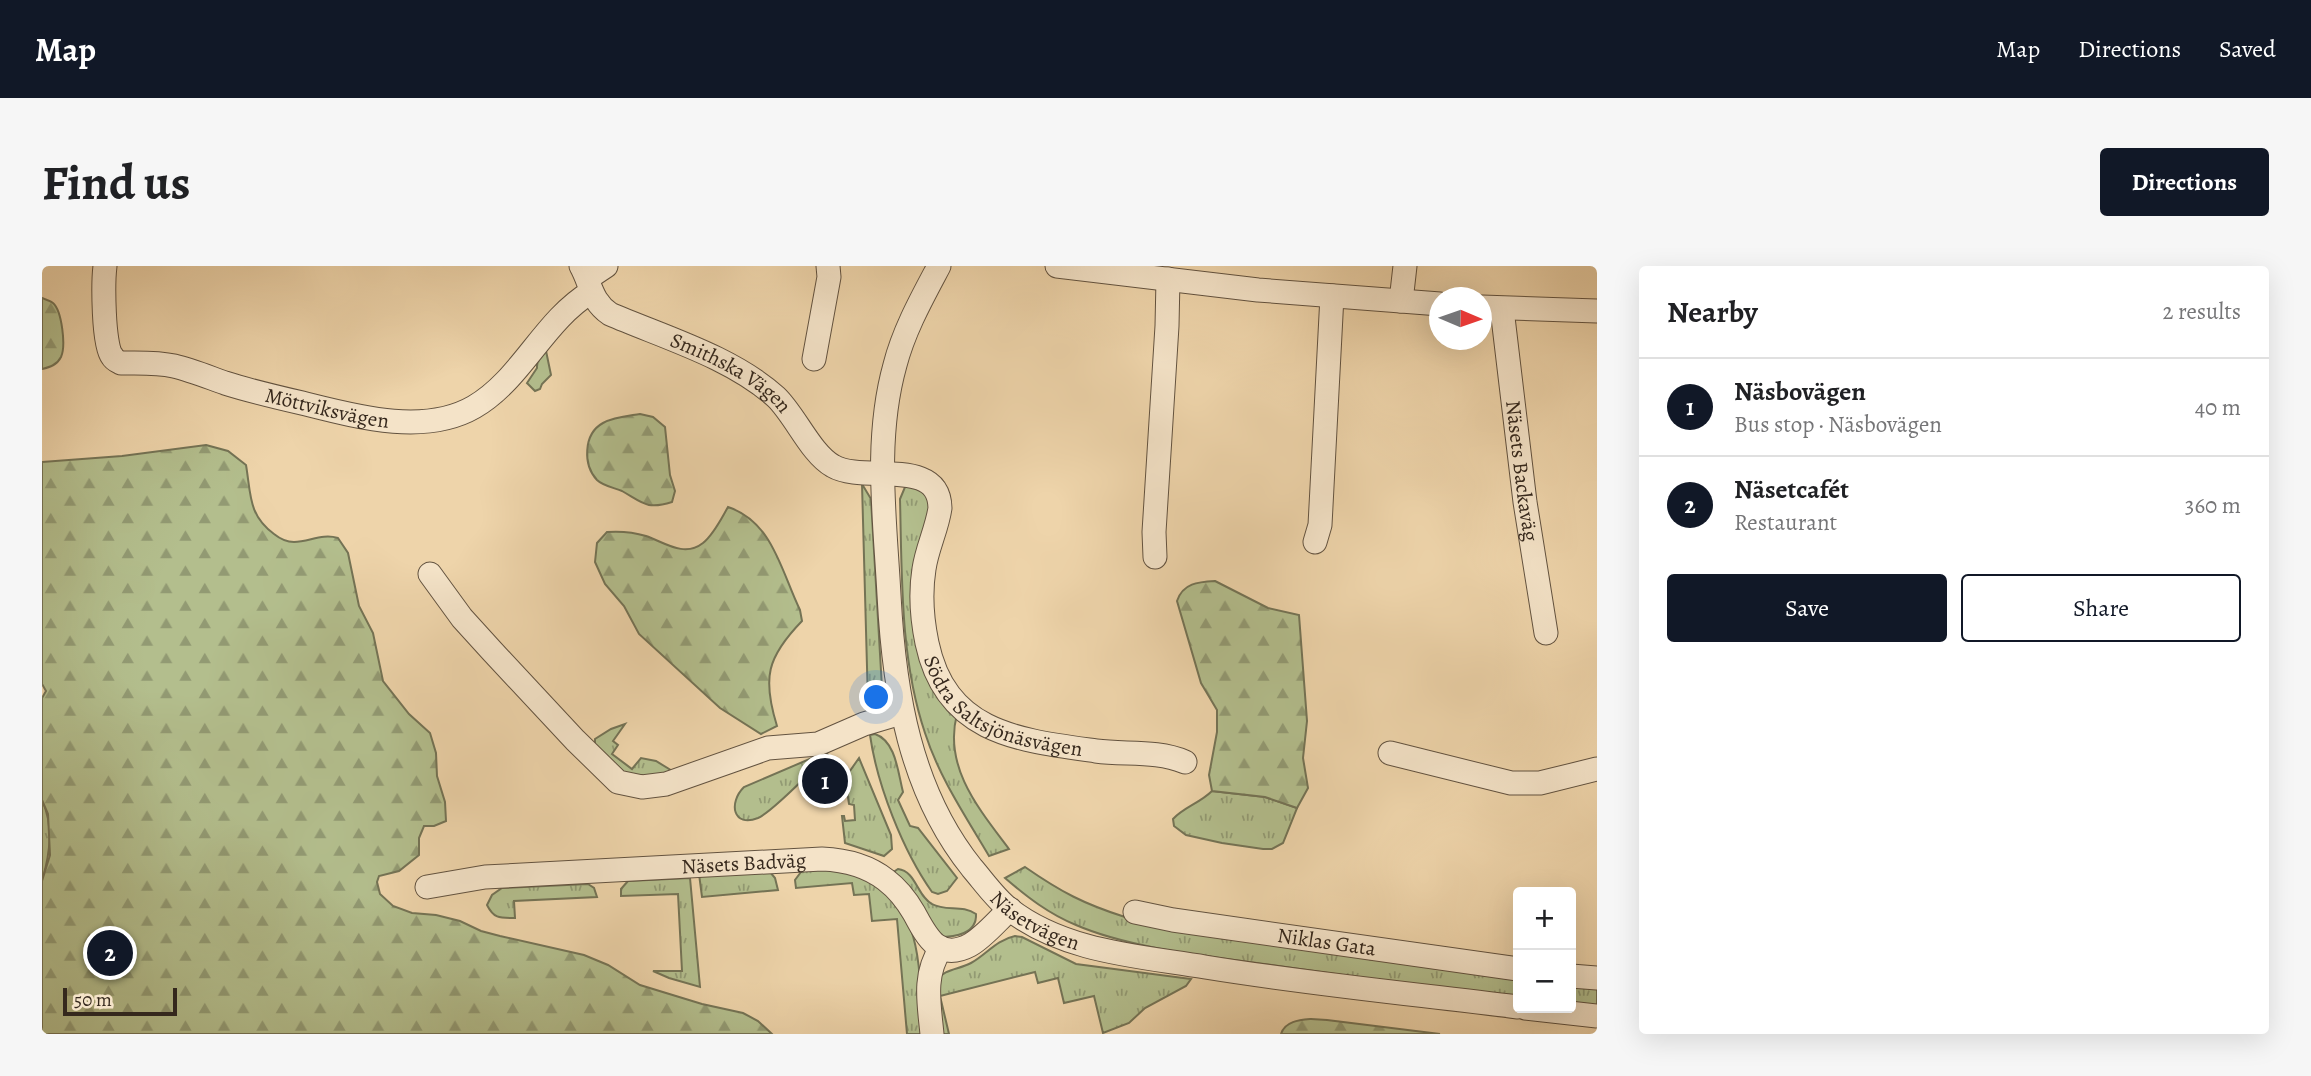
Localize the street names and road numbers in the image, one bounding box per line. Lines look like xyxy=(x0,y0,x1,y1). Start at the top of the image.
street label: Smithska Vägen xyxy=(666,326,798,419)
street label: Möttviksvägen xyxy=(262,381,391,435)
street label: Näsets Backaväg xyxy=(1499,399,1545,544)
street label: Södra Saltsjönäsvägen xyxy=(917,652,1084,763)
street label: Näsets Badväg xyxy=(681,846,807,880)
street label: Näsetvägen xyxy=(984,885,1083,957)
street label: Niklas Gata xyxy=(1276,921,1378,963)

